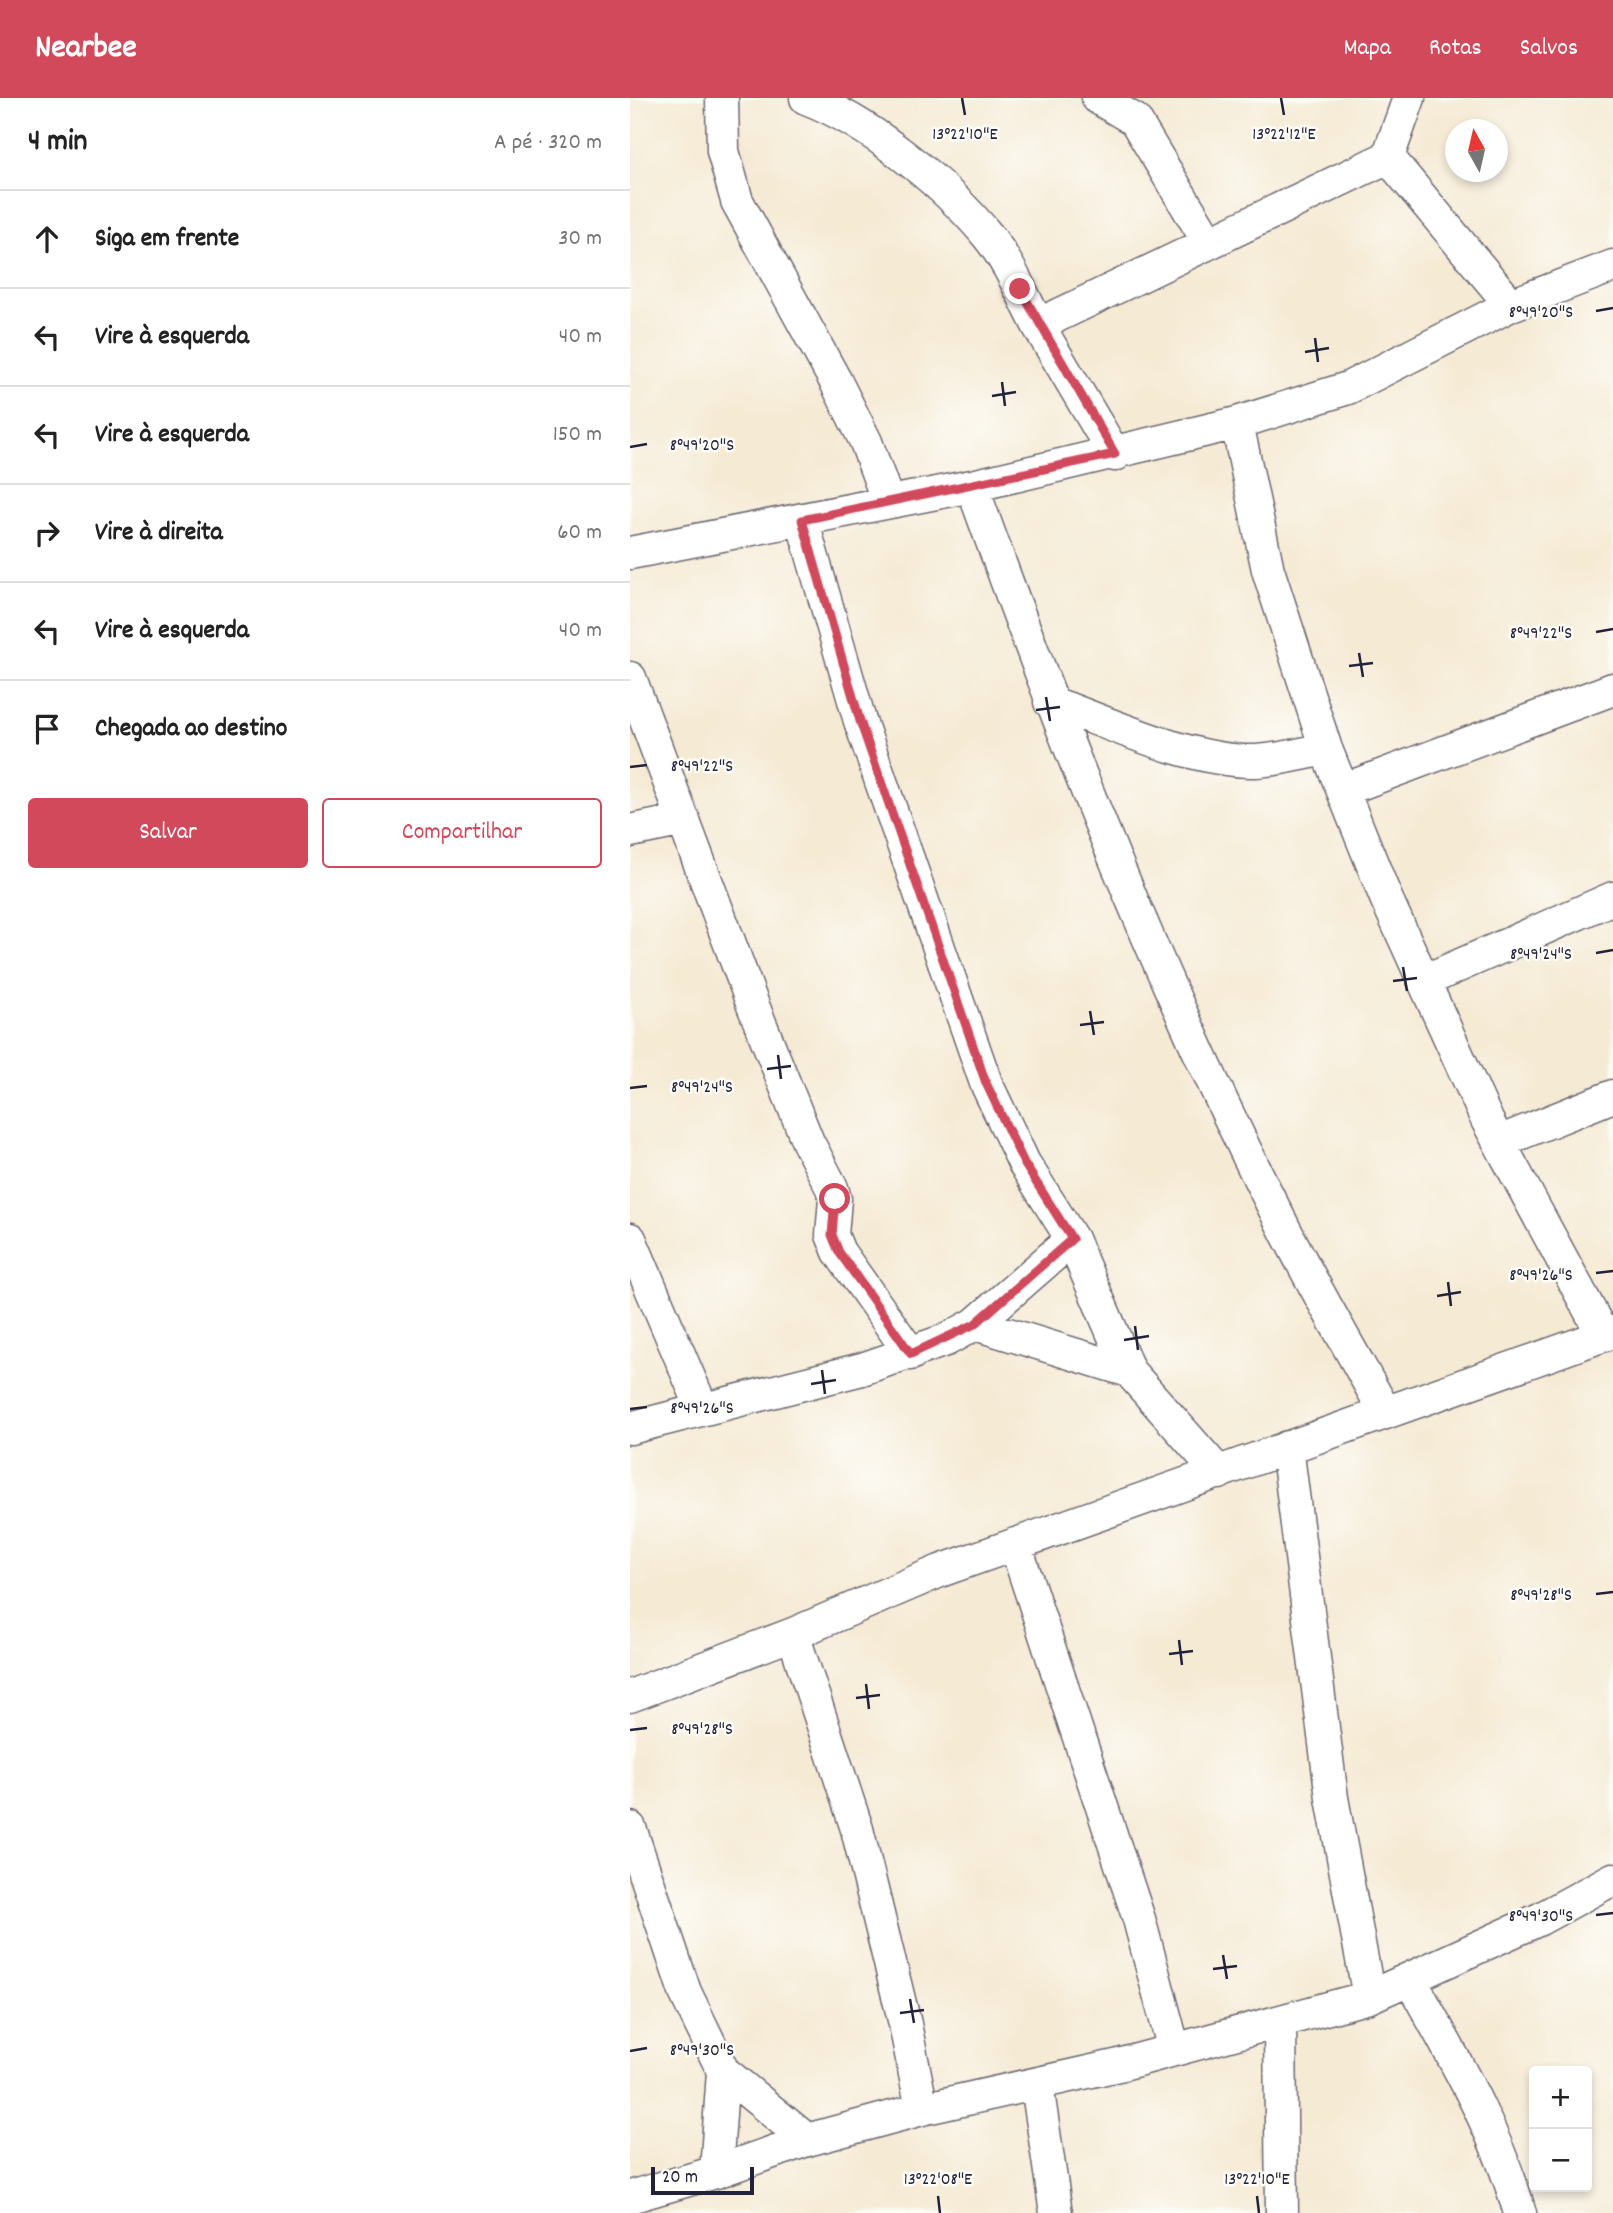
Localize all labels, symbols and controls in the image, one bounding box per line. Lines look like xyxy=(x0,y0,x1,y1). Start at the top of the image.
text: Nearbee xyxy=(35,26,137,73)
text: Mapa xyxy=(1343,32,1391,66)
text: Rotas xyxy=(1429,32,1482,66)
text: Salvos xyxy=(1520,32,1578,66)
north arrow xyxy=(1445,119,1508,182)
text: 4 min xyxy=(28,122,87,165)
text: 13°22'10"E xyxy=(932,123,998,148)
text: 13°22'12"E xyxy=(1252,123,1316,148)
text: A pé · 320 m xyxy=(494,127,602,160)
icon: ahead xyxy=(28,220,66,258)
text: Siga em frente xyxy=(95,221,239,258)
text: 30 m xyxy=(558,223,602,256)
route end xyxy=(1004,273,1035,304)
text: 8°49'20"S xyxy=(1509,301,1573,326)
icon: left xyxy=(28,318,66,356)
text: Vire à esquerda xyxy=(95,319,249,356)
text: 40 m xyxy=(559,321,602,354)
icon: left xyxy=(28,416,66,454)
text: Vire à esquerda xyxy=(95,417,249,454)
text: 150 m xyxy=(553,419,602,452)
text: 8°49'20"S xyxy=(670,434,734,459)
icon: right xyxy=(28,514,66,552)
text: Vire à direita xyxy=(95,515,223,552)
text: 60 m xyxy=(557,517,602,550)
icon: left xyxy=(28,612,66,650)
text: Vire à esquerda xyxy=(95,613,249,650)
text: 40 m xyxy=(559,615,602,648)
text: 8°49'22"S xyxy=(1510,622,1572,647)
icon: arrive xyxy=(28,710,66,748)
text: Chegada ao destino xyxy=(95,711,287,748)
text: 8°49'22"S xyxy=(671,755,733,780)
button: Salvar xyxy=(28,798,308,868)
button: Compartilhar xyxy=(322,798,602,868)
text: 8°49'24"S xyxy=(1510,943,1572,968)
text: 8°49'24"S xyxy=(671,1076,733,1101)
route start xyxy=(819,1183,850,1214)
text: 8°49'26"S xyxy=(1509,1264,1573,1289)
text: 8°49'26"S xyxy=(670,1397,734,1422)
text: 8°49'28"S xyxy=(1510,1584,1572,1609)
text: 8°49'28"S xyxy=(671,1718,733,1743)
text: 8°49'30"S xyxy=(1509,1905,1573,1930)
text: 8°49'30"S xyxy=(670,2039,734,2064)
map controls xyxy=(1529,2066,1592,2192)
button: + xyxy=(1529,2066,1592,2129)
button: − xyxy=(1529,2129,1592,2192)
scale bar xyxy=(651,2164,754,2196)
text: 20 m xyxy=(662,2165,698,2192)
text: 13°22'08"E xyxy=(904,2168,972,2193)
text: 13°22'10"E xyxy=(1224,2168,1290,2193)

